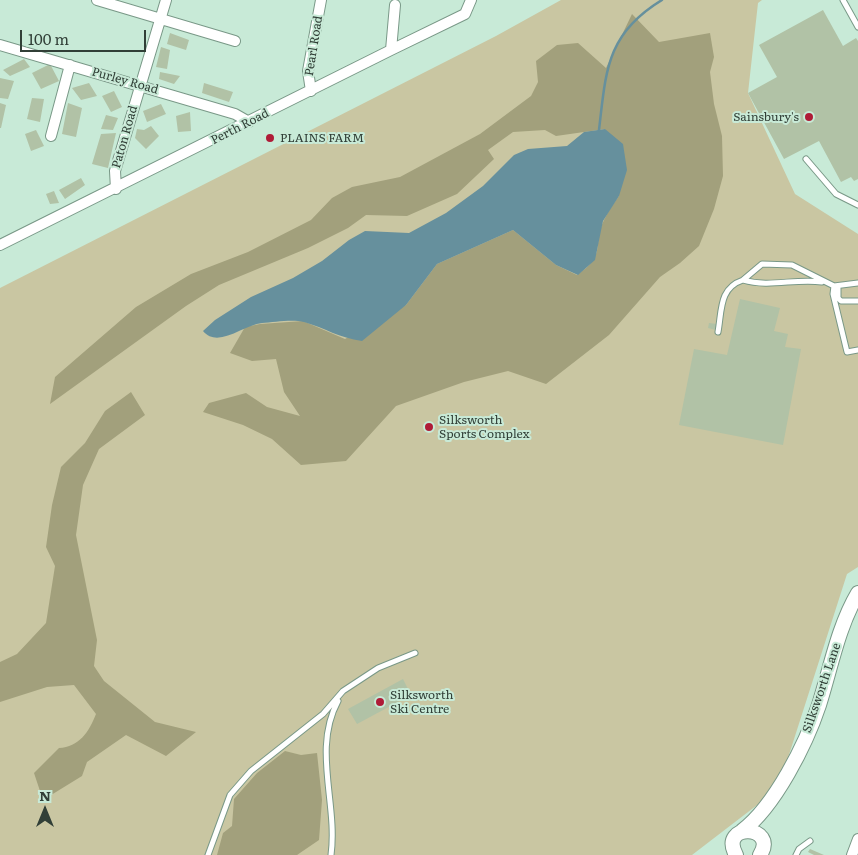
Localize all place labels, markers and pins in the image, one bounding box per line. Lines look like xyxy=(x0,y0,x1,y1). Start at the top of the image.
place label: Sainsbury's xyxy=(733,110,799,124)
marker: Sainsbury's xyxy=(803,111,815,123)
place label: PLAINS FARM xyxy=(280,131,364,145)
marker: PLAINS FARM xyxy=(264,132,276,144)
place label: Silksworth Sports Complex xyxy=(439,413,530,441)
marker: Silksworth Sports Complex xyxy=(423,421,435,433)
place label: Silksworth Ski Centre xyxy=(390,688,453,716)
marker: Silksworth Ski Centre xyxy=(374,696,386,708)

